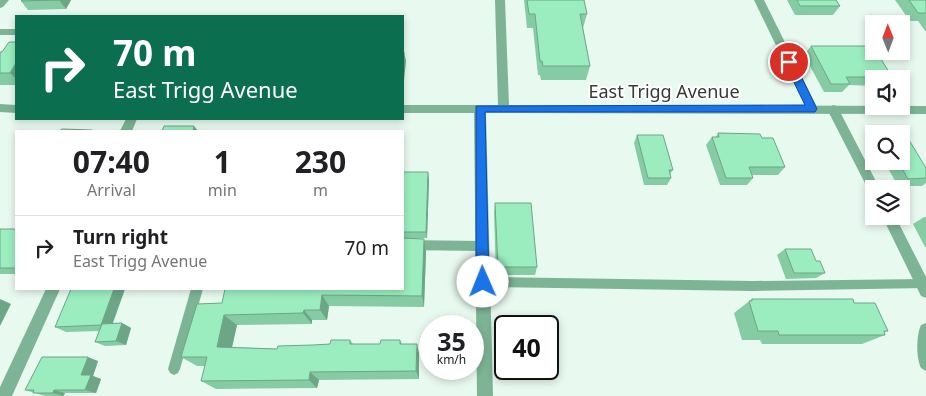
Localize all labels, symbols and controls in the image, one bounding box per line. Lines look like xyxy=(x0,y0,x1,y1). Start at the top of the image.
north arrow xyxy=(865,15,910,60)
map controls xyxy=(865,15,910,225)
text: 70 m xyxy=(113,29,196,76)
icon: right xyxy=(30,35,95,100)
pin xyxy=(768,41,810,83)
icon: arrive xyxy=(775,48,803,76)
button: sound xyxy=(865,70,910,115)
text: East Trigg Avenue xyxy=(113,74,298,104)
street label: East Trigg Avenue xyxy=(588,79,740,103)
button: search xyxy=(865,125,910,170)
text: 07:40 xyxy=(73,141,150,182)
text: 1 xyxy=(214,141,231,182)
text: 230 xyxy=(295,141,346,182)
text: Arrival xyxy=(87,179,136,201)
text: min xyxy=(208,179,237,201)
text: m xyxy=(313,179,328,201)
button: layers xyxy=(865,180,910,225)
text: Turn right xyxy=(73,224,168,250)
icon: right xyxy=(30,234,58,262)
text: 70 m xyxy=(345,235,389,261)
text: East Trigg Avenue xyxy=(73,250,207,272)
position arrow xyxy=(456,255,508,307)
speed limit sign: 40 xyxy=(494,315,559,380)
text: 35 xyxy=(437,324,466,358)
text: km/h xyxy=(437,351,466,368)

